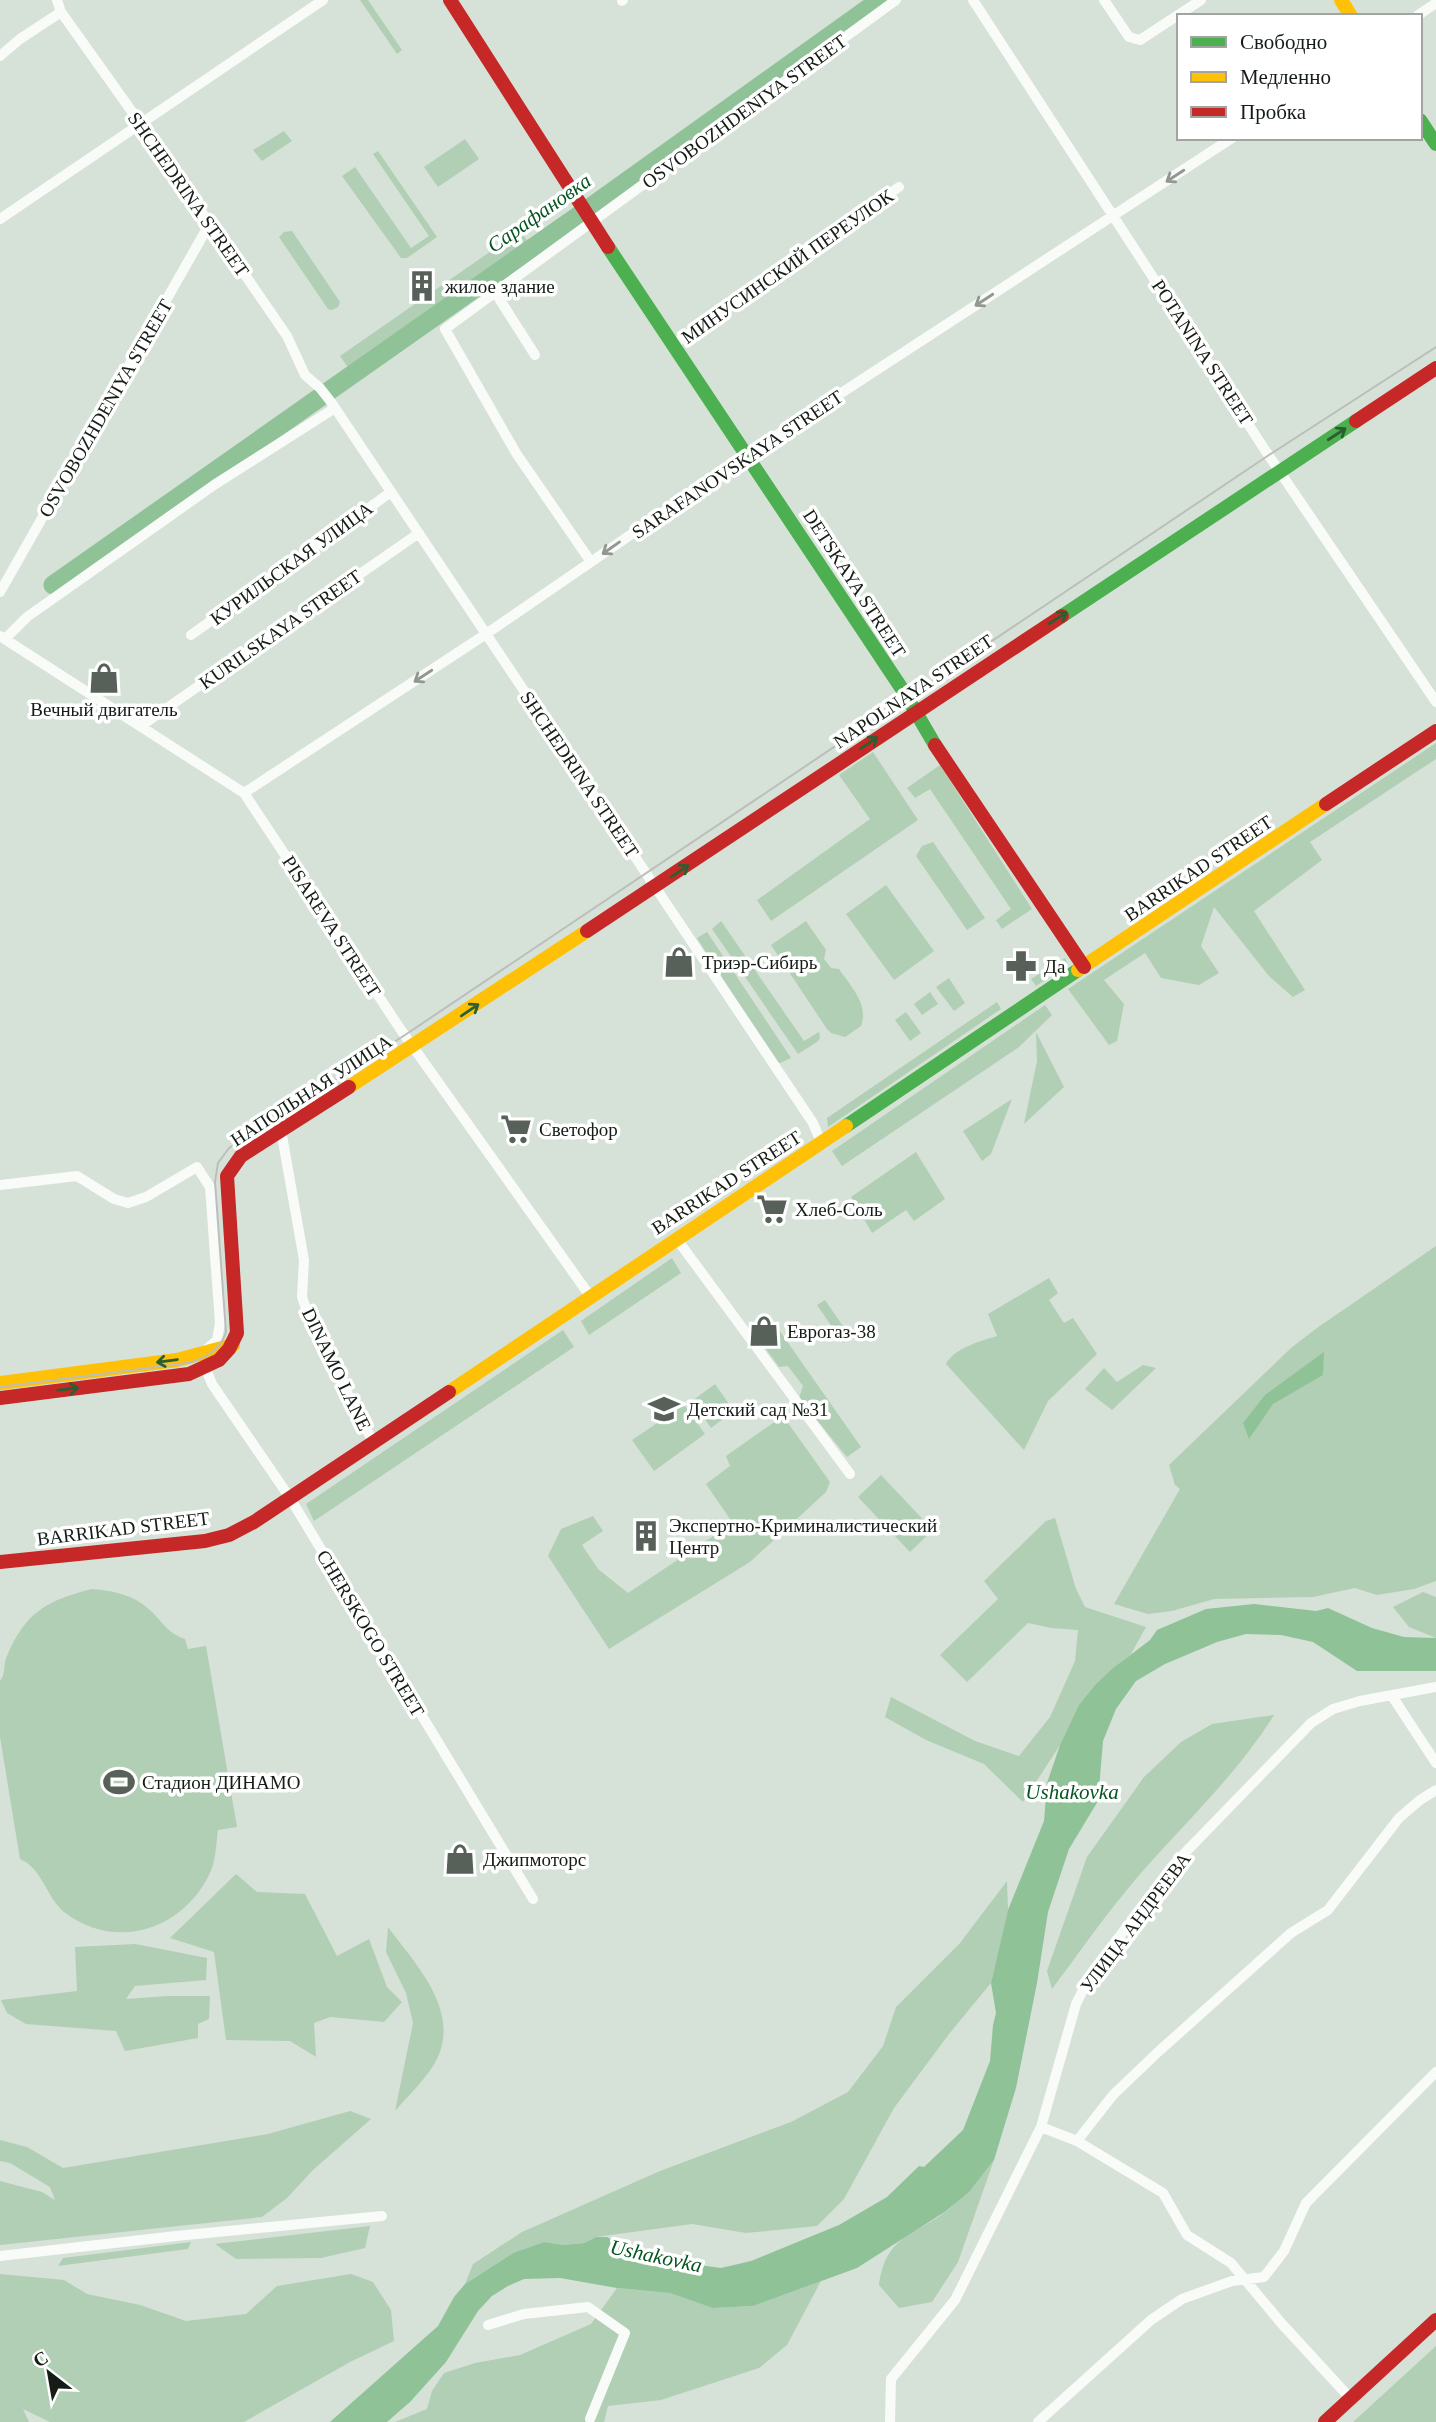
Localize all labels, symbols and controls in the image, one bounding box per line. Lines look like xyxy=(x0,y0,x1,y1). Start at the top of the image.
legend xyxy=(1177,14,1422,140)
street label: OSVOBOZHDENIYA STREET xyxy=(638,30,851,193)
text: Свободно xyxy=(1240,30,1327,54)
text: Медленно xyxy=(1240,65,1331,89)
text: Пробка xyxy=(1240,100,1307,124)
street label: SHCHEDRINA STREET xyxy=(124,108,254,281)
water label: Сарафановка xyxy=(483,168,595,258)
one-way arrow xyxy=(1166,169,1185,183)
street label: МИНУСИНСКИЙ ПЕРЕУЛОК xyxy=(677,185,897,348)
building icon: жилое здание xyxy=(405,269,439,303)
place label: жилое здание xyxy=(444,276,555,297)
street label: POTANINA STREET xyxy=(1148,276,1258,429)
one-way arrow xyxy=(975,294,995,308)
street label: OSVOBOZHDENIYA STREET xyxy=(34,295,177,521)
street label: SARAFANOVSKAYA STREET xyxy=(628,386,847,543)
one-way arrow xyxy=(1326,427,1346,441)
street label: КУРИЛЬСКАЯ УЛИЦА xyxy=(206,497,377,629)
street label: DETSKAYA STREET xyxy=(799,505,910,661)
one-way arrow xyxy=(602,541,621,555)
street label: KURILSKAYA STREET xyxy=(195,565,366,693)
one-way arrow xyxy=(1048,611,1068,625)
street label: NAPOLNAYA STREET xyxy=(830,630,997,753)
shop icon: Вечный двигатель xyxy=(87,661,121,695)
one-way arrow xyxy=(414,668,433,683)
street label: SHCHEDRINA STREET xyxy=(516,687,643,862)
place label: Вечный двигатель xyxy=(30,699,178,720)
one-way arrow xyxy=(858,736,878,750)
street label: BARRIKAD STREET xyxy=(1120,811,1276,926)
street label: PISAREVA STREET xyxy=(278,852,385,1001)
one-way arrow xyxy=(670,864,689,878)
shop icon: Триэр-Сибирь xyxy=(662,945,696,979)
pharmacy icon: Да xyxy=(1004,949,1038,983)
place label: Триэр-Сибирь xyxy=(702,952,818,973)
place label: Да xyxy=(1044,956,1066,977)
one-way arrow xyxy=(460,1002,479,1017)
street label: НАПОЛЬНАЯ УЛИЦА xyxy=(227,1030,396,1150)
supermarket icon: Светофор xyxy=(499,1112,533,1146)
place label: Светофор xyxy=(539,1119,618,1140)
street label: BARRIKAD STREET xyxy=(648,1126,805,1239)
supermarket icon: Хлеб-Соль xyxy=(755,1192,789,1226)
place label: Хлеб-Соль xyxy=(795,1199,883,1220)
street label: DINAMO LANE xyxy=(298,1305,375,1434)
shop icon: Еврогаз-38 xyxy=(747,1314,781,1348)
place label: Еврогаз-38 xyxy=(787,1321,876,1342)
one-way arrow xyxy=(156,1355,179,1368)
one-way arrow xyxy=(56,1383,79,1396)
school or university icon: Детский сад №31 xyxy=(647,1392,681,1426)
place label: Детский сад №31 xyxy=(687,1399,829,1420)
street label: BARRIKAD STREET xyxy=(36,1507,211,1549)
place label: Экспертно-Криминалистический Центр xyxy=(669,1515,937,1558)
building icon: Экспертно-Криминалистический Центр xyxy=(629,1519,663,1553)
street label: CHERSKOGO STREET xyxy=(313,1546,429,1721)
sports icon: Стадион ДИНАМО xyxy=(102,1765,136,1799)
place label: Стадион ДИНАМО xyxy=(142,1772,300,1793)
water label: Ushakovka xyxy=(1025,1780,1119,1804)
shop icon: Джипмоторс xyxy=(443,1842,477,1876)
street label: УЛИЦА АНДРЕЕВА xyxy=(1076,1848,1195,1996)
place label: Джипмоторс xyxy=(483,1849,586,1870)
water label: Ushakovka xyxy=(608,2235,704,2277)
north arrow xyxy=(14,2338,84,2408)
text: С xyxy=(29,2346,52,2371)

